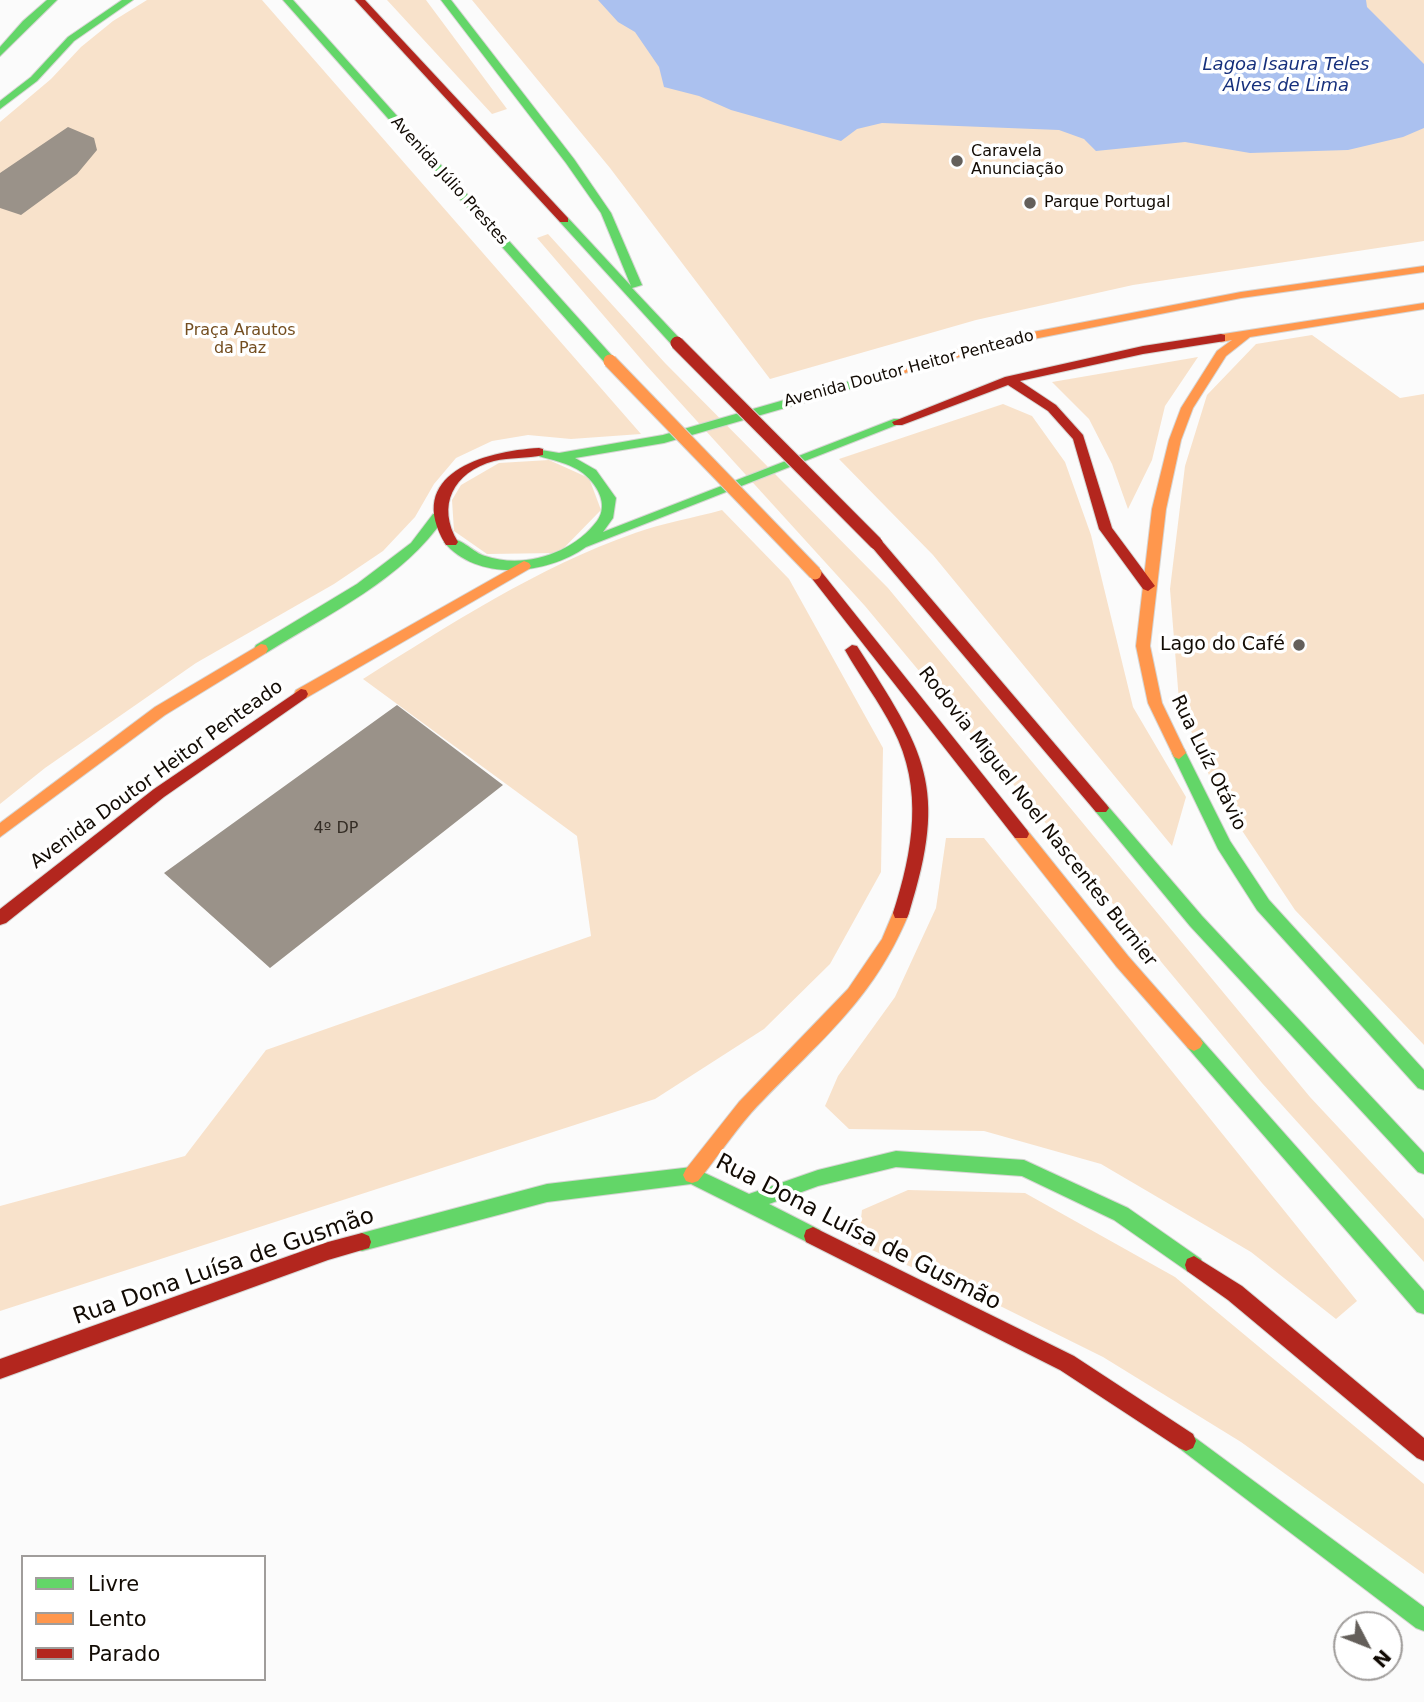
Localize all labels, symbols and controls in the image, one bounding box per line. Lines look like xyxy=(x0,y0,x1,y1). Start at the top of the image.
water label: Lagoa Isaura Teles Alves de Lima xyxy=(1203,54,1369,96)
street label: Avenida Júlio Prestes xyxy=(386,113,512,249)
place label: Caravela Anunciação xyxy=(971,142,1064,180)
marker: Caravela Anunciação xyxy=(949,153,965,169)
place label: Parque Portugal xyxy=(1044,193,1171,213)
marker: Parque Portugal xyxy=(1022,195,1038,211)
park label: Praça Arautos da Paz xyxy=(184,321,296,359)
street label: Avenida Doutor Heitor Penteado xyxy=(782,326,1036,412)
place label: Lago do Café xyxy=(1160,634,1285,656)
marker: Lago do Café xyxy=(1291,637,1307,653)
street label: Rodovia Miguel Noel Nascentes Burnier xyxy=(913,663,1161,971)
street label: Avenida Doutor Heitor Penteado xyxy=(26,676,288,874)
street label: Rua Luíz Otávio xyxy=(1165,692,1251,834)
house number: 4º DP xyxy=(314,819,358,839)
street label: Rua Dona Luísa de Gusmão xyxy=(711,1149,1005,1317)
street label: Rua Dona Luísa de Gusmão xyxy=(70,1202,378,1332)
legend xyxy=(21,1555,266,1681)
text: Livre xyxy=(88,1572,139,1596)
text: Lento xyxy=(88,1607,147,1631)
north arrow xyxy=(1333,1611,1403,1681)
text: Parado xyxy=(88,1642,160,1666)
text: N xyxy=(1369,1645,1396,1672)

